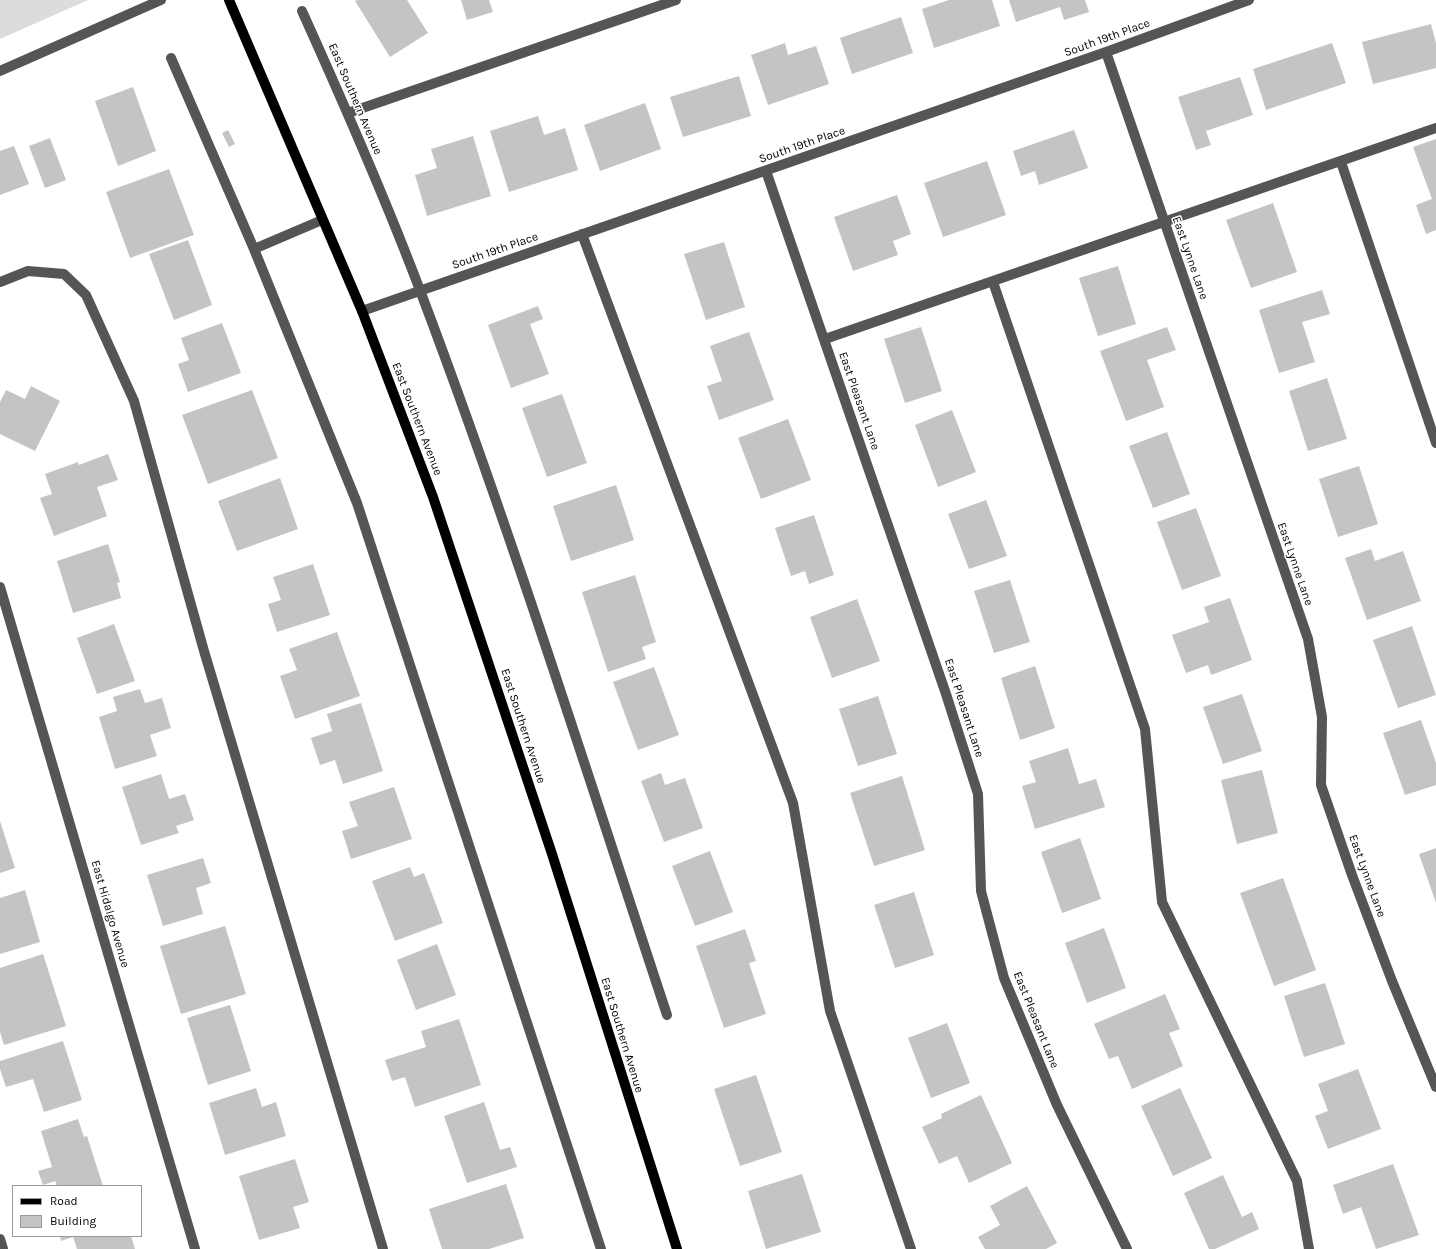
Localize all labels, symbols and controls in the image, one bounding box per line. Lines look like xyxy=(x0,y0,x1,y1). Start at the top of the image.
street label: South 19th Place xyxy=(1062,16,1152,60)
street label: East Southern Avenue xyxy=(325,41,385,157)
street label: South 19th Place xyxy=(757,124,847,166)
street label: East Lynne Lane xyxy=(1169,215,1211,301)
street label: South 19th Place xyxy=(450,230,540,272)
street label: East Pleasant Lane xyxy=(835,350,883,452)
street label: East Southern Avenue xyxy=(389,360,445,478)
street label: East Lynne Lane xyxy=(1274,521,1316,607)
street label: East Pleasant Lane xyxy=(941,657,987,759)
street label: East Southern Avenue xyxy=(498,667,548,785)
street label: East Lynne Lane xyxy=(1345,833,1389,919)
street label: East Hidalgo Avenue xyxy=(88,858,132,970)
street label: East Pleasant Lane xyxy=(1010,970,1062,1070)
street label: East Southern Avenue xyxy=(598,976,646,1094)
legend xyxy=(12,1185,142,1237)
text: Road xyxy=(50,1194,78,1208)
text: Building xyxy=(50,1214,96,1228)

